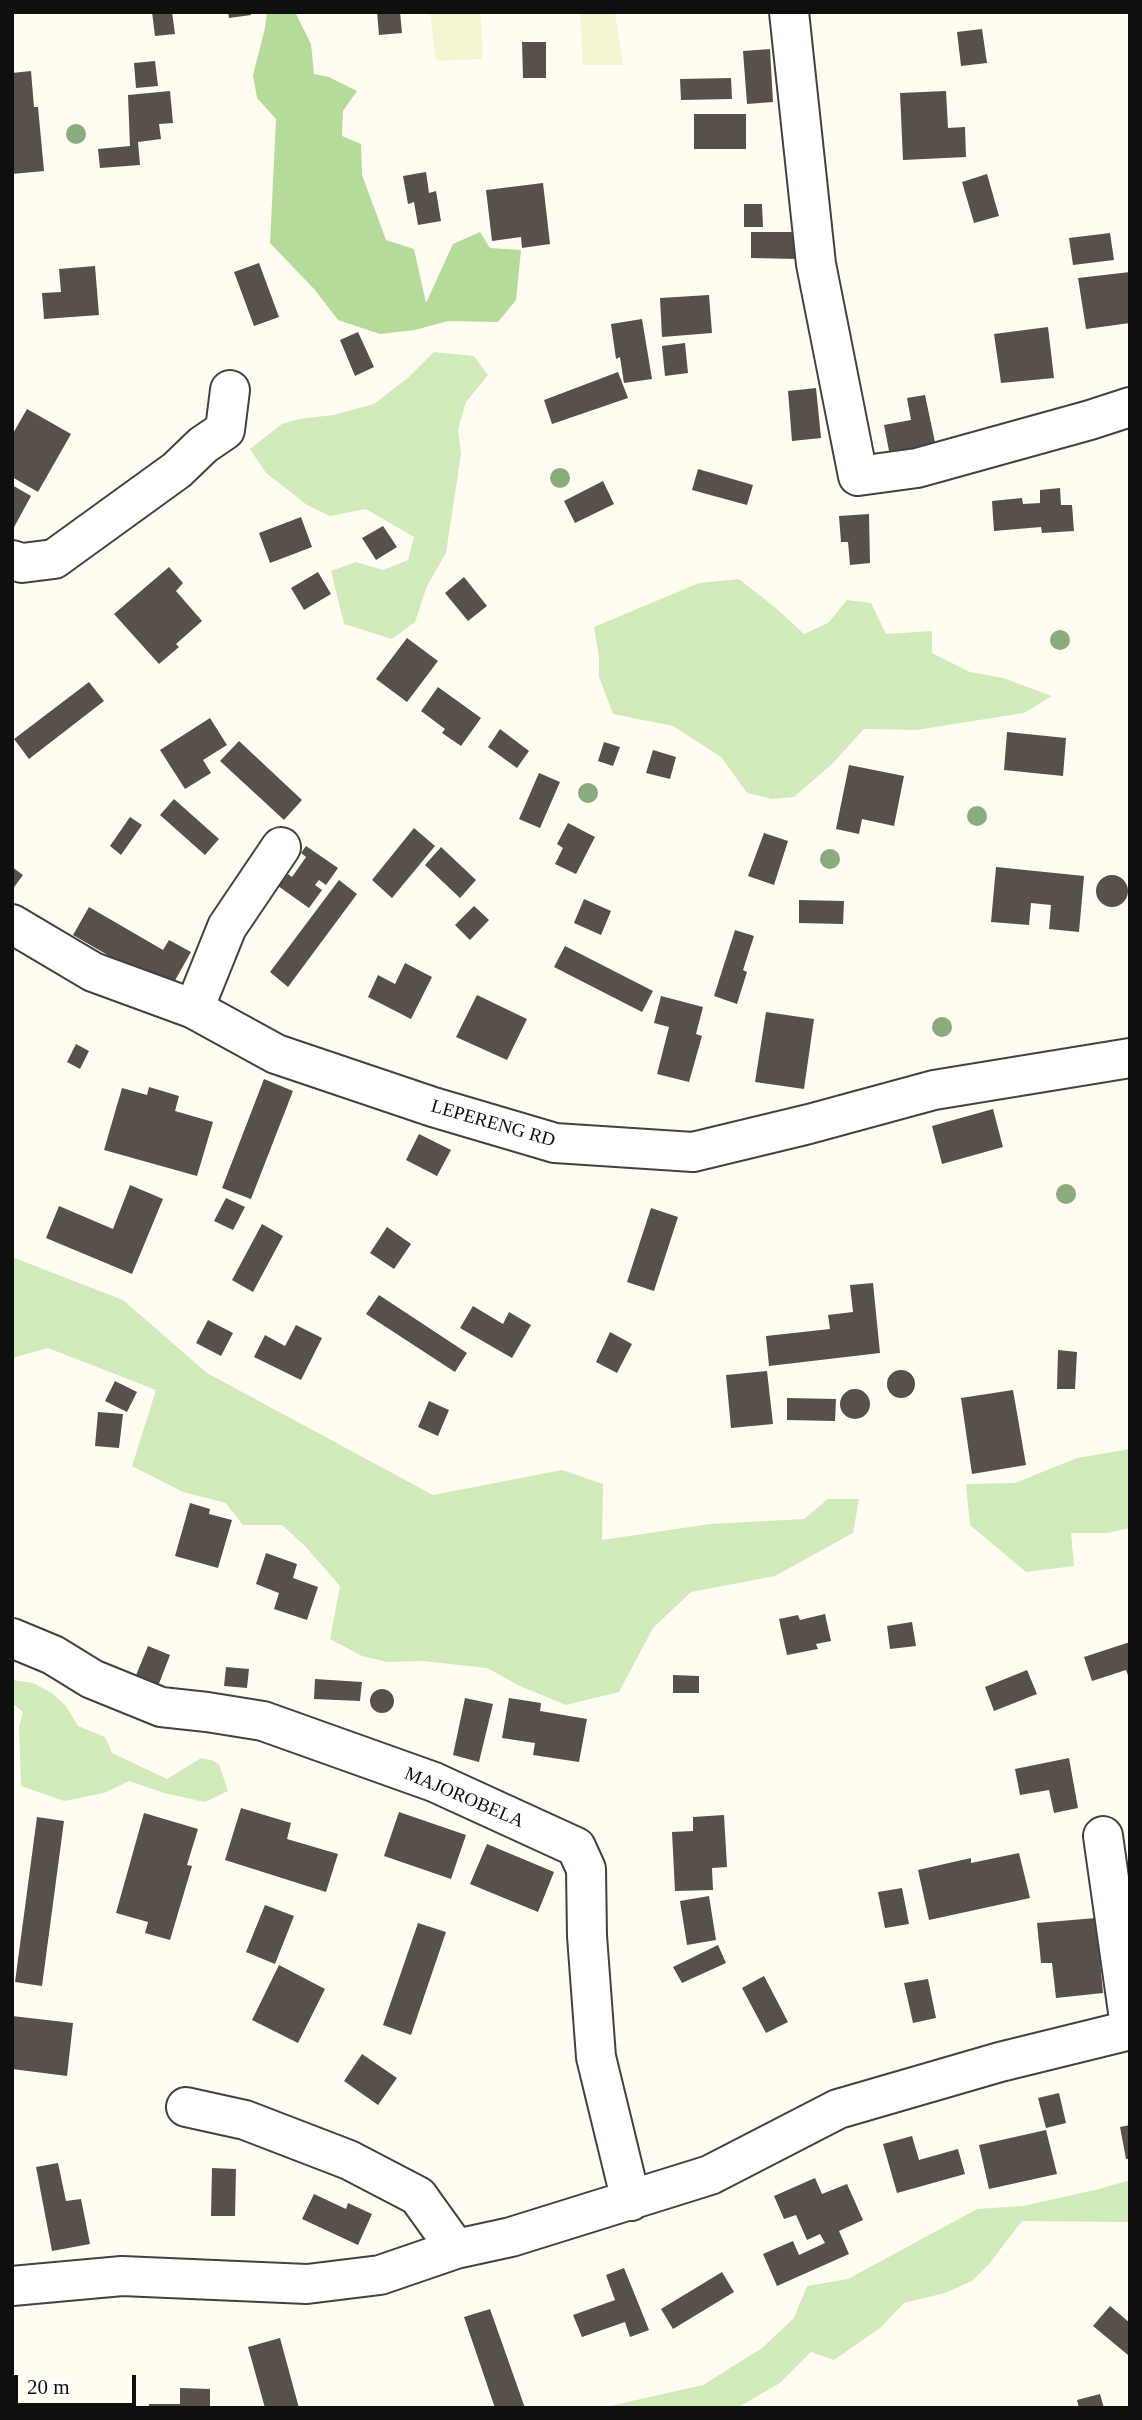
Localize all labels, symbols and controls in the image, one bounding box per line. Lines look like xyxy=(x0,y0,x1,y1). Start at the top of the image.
street label: LEPERENG RD xyxy=(428,1095,558,1153)
street label: MAJOROBELA xyxy=(401,1763,527,1833)
scale bar xyxy=(18,2360,140,2404)
text: 20 m xyxy=(27,2375,70,2399)

